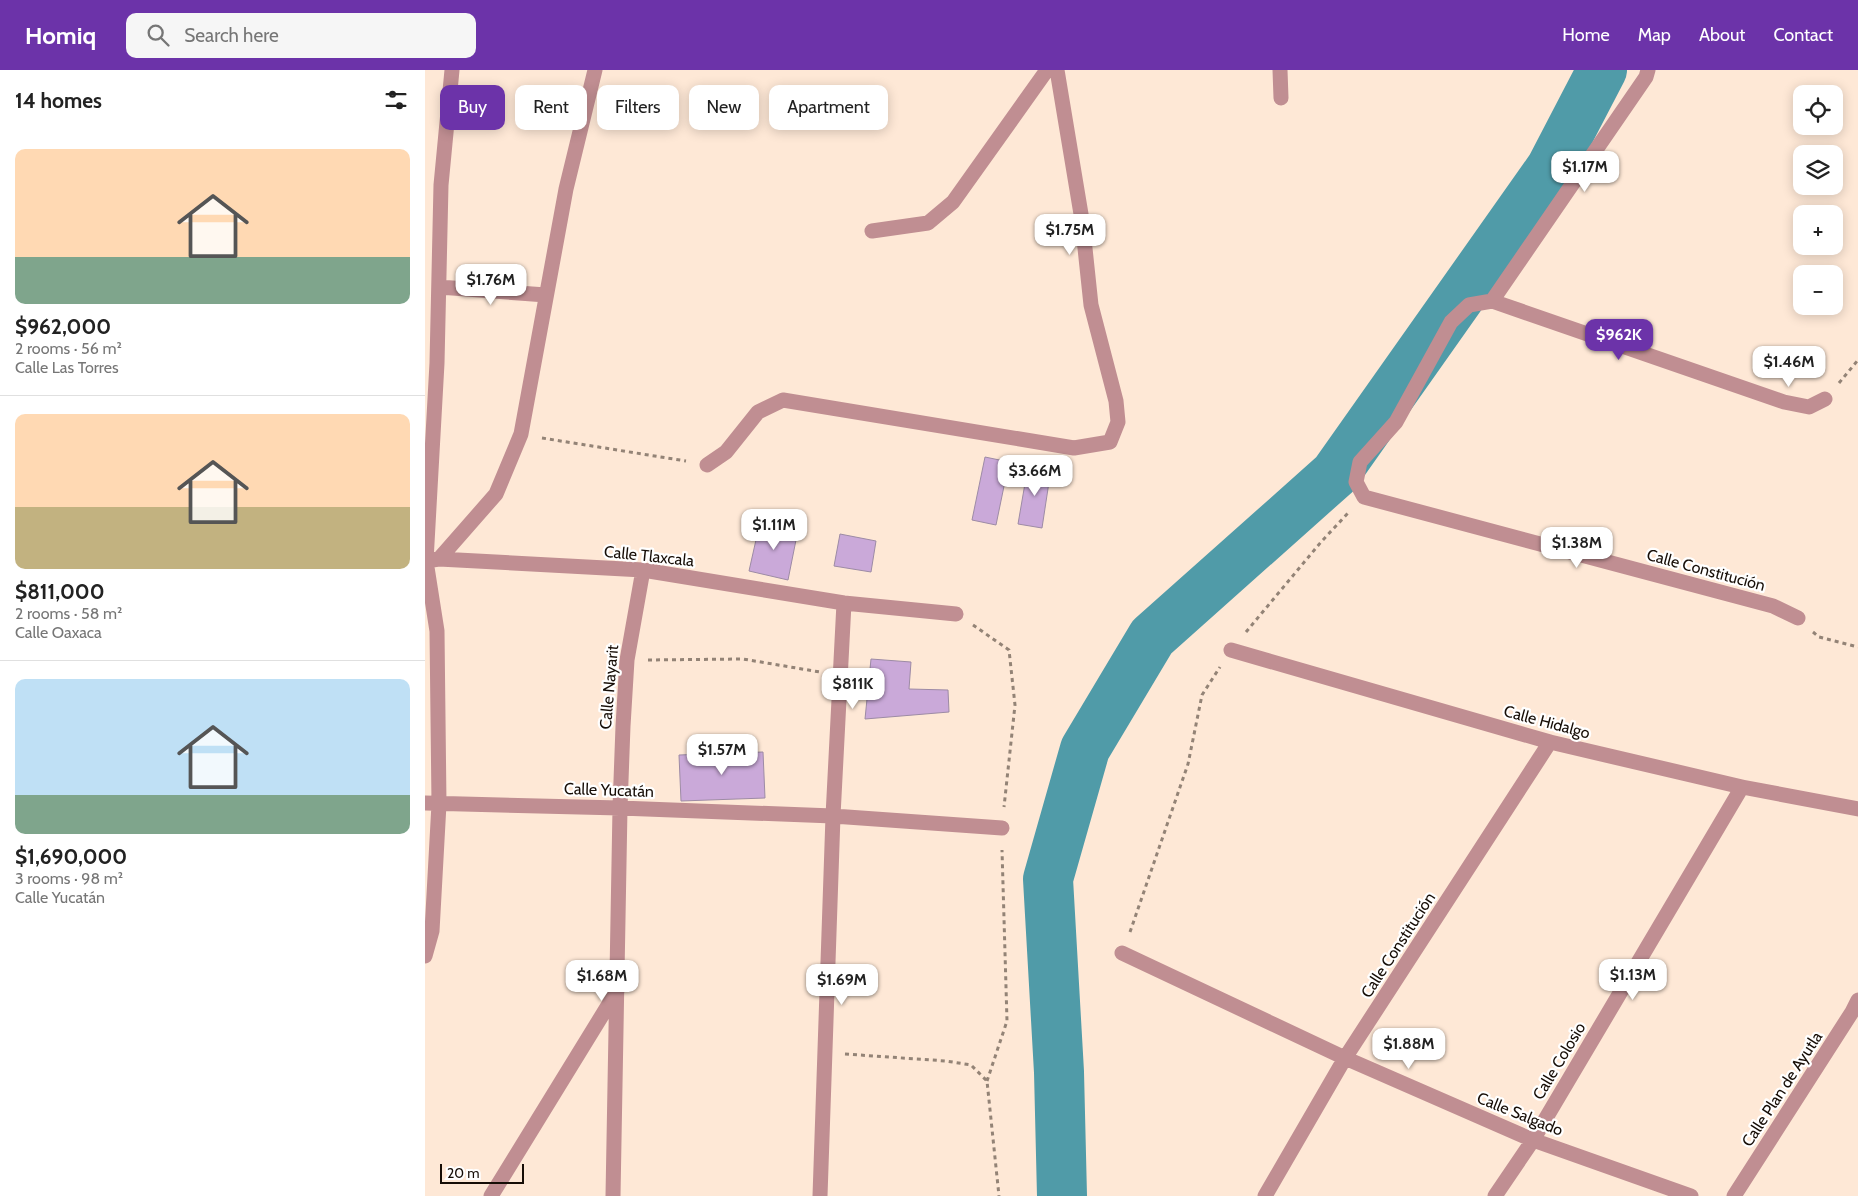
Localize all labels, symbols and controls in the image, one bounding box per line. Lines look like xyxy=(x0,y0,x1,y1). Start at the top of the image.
search box xyxy=(126,13,476,58)
text: Homiq xyxy=(25,21,96,50)
icon: search xyxy=(144,21,172,49)
text: Search here xyxy=(184,24,279,47)
text: Home xyxy=(1562,24,1610,46)
text: Map xyxy=(1638,24,1671,46)
text: About xyxy=(1699,24,1745,46)
text: Contact xyxy=(1773,24,1833,46)
chip: Buy xyxy=(440,85,505,130)
chip: Rent xyxy=(515,85,587,130)
chip: Filters xyxy=(597,85,679,130)
chip: New xyxy=(689,85,759,130)
chip: Apartment xyxy=(769,85,888,130)
map controls xyxy=(1793,85,1843,315)
button: locate xyxy=(1793,85,1843,135)
icon: filters xyxy=(382,86,410,114)
text: 14 homes xyxy=(15,88,102,113)
button: layers xyxy=(1793,145,1843,195)
pin: $1.17M xyxy=(1544,150,1626,193)
text: $1.17M xyxy=(1562,157,1608,176)
icon: home xyxy=(168,181,258,271)
button: + xyxy=(1793,205,1843,255)
pin: $1.75M xyxy=(1029,214,1111,256)
text: $1.75M xyxy=(1046,220,1094,239)
pin: $1.76M xyxy=(450,264,532,306)
button: − xyxy=(1793,265,1843,315)
text: $1.76M xyxy=(467,270,515,289)
text: $962,000 xyxy=(15,314,111,339)
pin: $962K xyxy=(1584,318,1654,361)
text: $962K xyxy=(1596,325,1642,344)
text: 2 rooms · 56 m² xyxy=(15,339,122,358)
pin: $1.46M xyxy=(1748,346,1830,388)
text: $1.46M xyxy=(1764,352,1815,371)
text: Calle Las Torres xyxy=(15,358,119,377)
icon: home xyxy=(168,447,258,537)
pin: $3.66M xyxy=(994,454,1076,497)
text: $3.66M xyxy=(1009,461,1061,480)
pin: $1.11M xyxy=(733,508,815,551)
text: $1.11M xyxy=(752,515,796,534)
pin: $1.38M xyxy=(1536,526,1618,569)
text: $1.38M xyxy=(1552,533,1602,552)
street label: Calle Tlaxcala xyxy=(603,542,695,570)
street label: Calle Constitución xyxy=(1645,545,1767,595)
text: $811,000 xyxy=(15,579,105,604)
text: 2 rooms · 58 m² xyxy=(15,604,122,623)
text: Calle Oaxaca xyxy=(15,623,102,642)
street label: Calle Nayarit xyxy=(596,643,622,730)
pin: $811K xyxy=(818,668,888,710)
text: $811K xyxy=(833,674,873,693)
street label: Calle Hidalgo xyxy=(1502,701,1592,743)
icon: home xyxy=(168,712,258,802)
pin: $1.57M xyxy=(681,734,763,776)
text: $1.57M xyxy=(698,740,746,759)
street label: Calle Yucatán xyxy=(564,779,654,801)
text: $1,690,000 xyxy=(15,844,127,869)
text: 3 rooms · 98 m² xyxy=(15,869,123,888)
text: Calle Yucatán xyxy=(15,888,105,907)
street label: Calle Constitución xyxy=(1357,889,1439,1001)
pin: $1.13M xyxy=(1592,958,1674,1001)
pin: $1.68M xyxy=(561,960,643,1002)
pin: $1.69M xyxy=(801,964,883,1006)
text: $1.13M xyxy=(1610,965,1656,984)
text: $1.68M xyxy=(577,966,627,985)
text: $1.69M xyxy=(817,970,867,989)
street label: Calle Colosio xyxy=(1529,1019,1590,1103)
pin: $1.88M xyxy=(1368,1028,1450,1070)
street label: Calle Plan de Ayutla xyxy=(1738,1028,1826,1150)
text: $1.88M xyxy=(1383,1034,1435,1053)
street label: Calle Salgado xyxy=(1474,1088,1566,1140)
scale bar xyxy=(440,1161,524,1184)
text: 20 m xyxy=(447,1164,480,1182)

